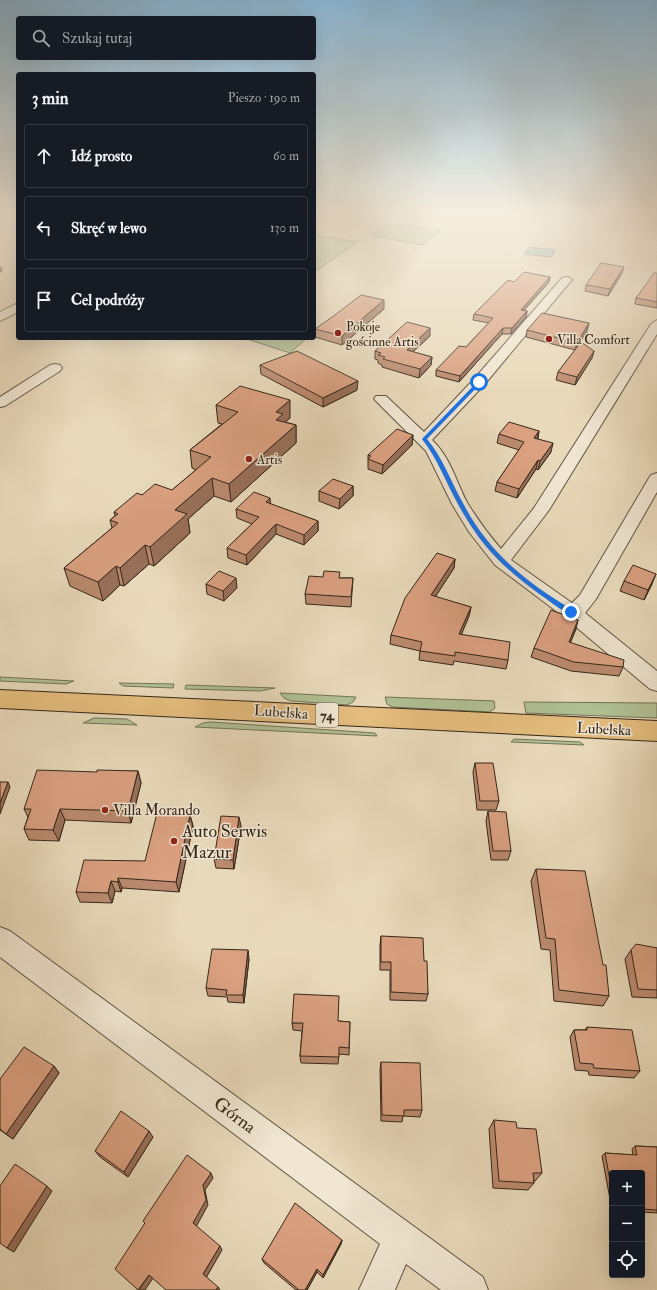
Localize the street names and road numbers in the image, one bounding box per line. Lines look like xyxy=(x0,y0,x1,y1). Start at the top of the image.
street label: Lubelska xyxy=(253,701,310,724)
road number: 74 xyxy=(316,703,338,727)
street label: Lubelska xyxy=(576,719,632,740)
street label: Górna xyxy=(209,1092,261,1139)

